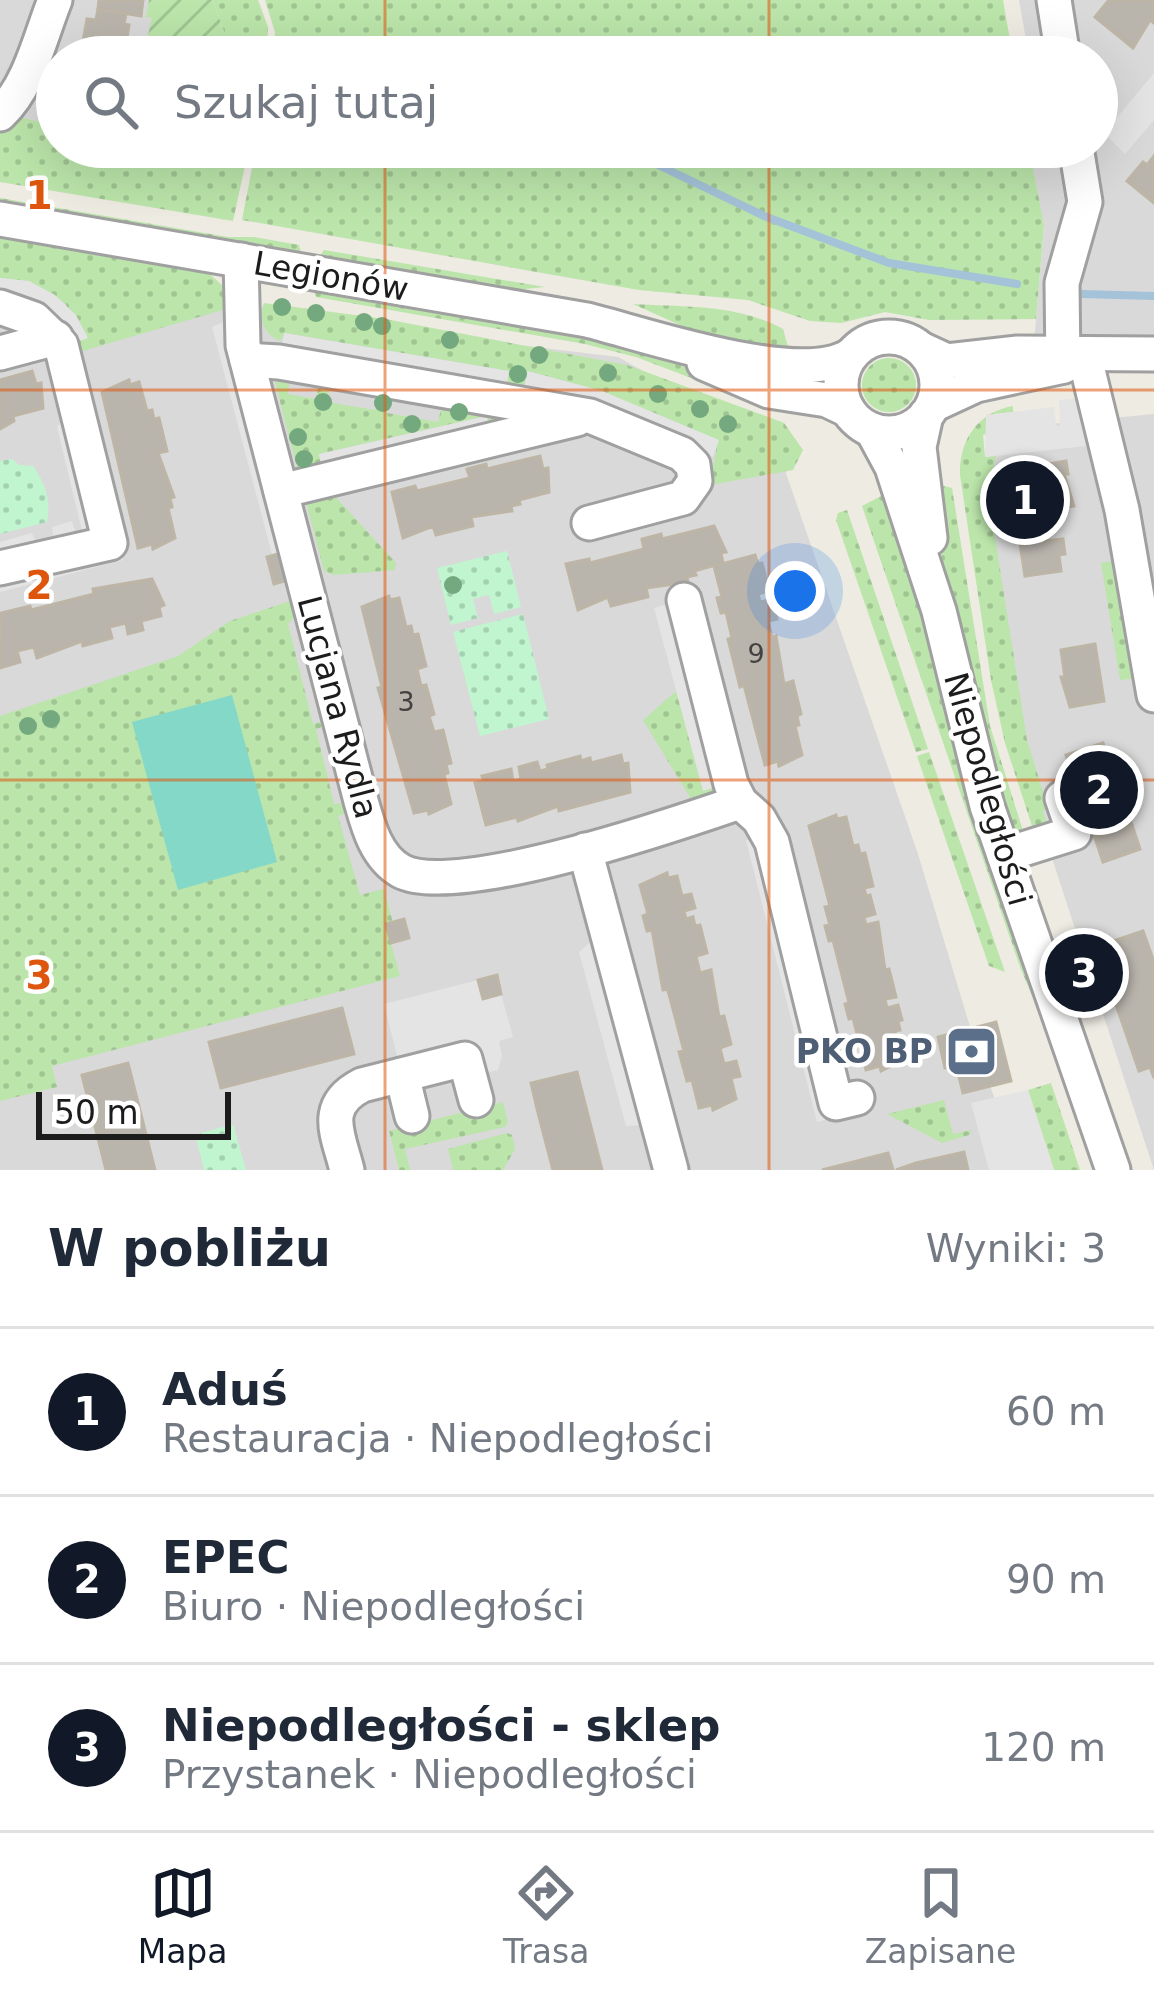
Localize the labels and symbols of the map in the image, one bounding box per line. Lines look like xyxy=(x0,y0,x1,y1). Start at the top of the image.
text: 1 xyxy=(25,173,53,218)
street label: Legionów xyxy=(251,243,411,309)
pin: 1 xyxy=(986,455,1064,545)
your location xyxy=(765,561,825,621)
text: 2 xyxy=(25,563,53,608)
street label: Lucjana Rydla xyxy=(290,591,386,823)
house number: 9 xyxy=(747,638,765,669)
street label: Niepodległości xyxy=(936,668,1040,910)
house number: 3 xyxy=(397,686,415,717)
pin: 2 xyxy=(1060,745,1138,835)
pin: 3 xyxy=(1045,928,1123,1018)
text: 3 xyxy=(25,953,53,998)
bank icon: PKO BP xyxy=(944,1023,1000,1079)
place label: PKO BP xyxy=(796,1032,933,1071)
scale bar xyxy=(36,1086,231,1139)

